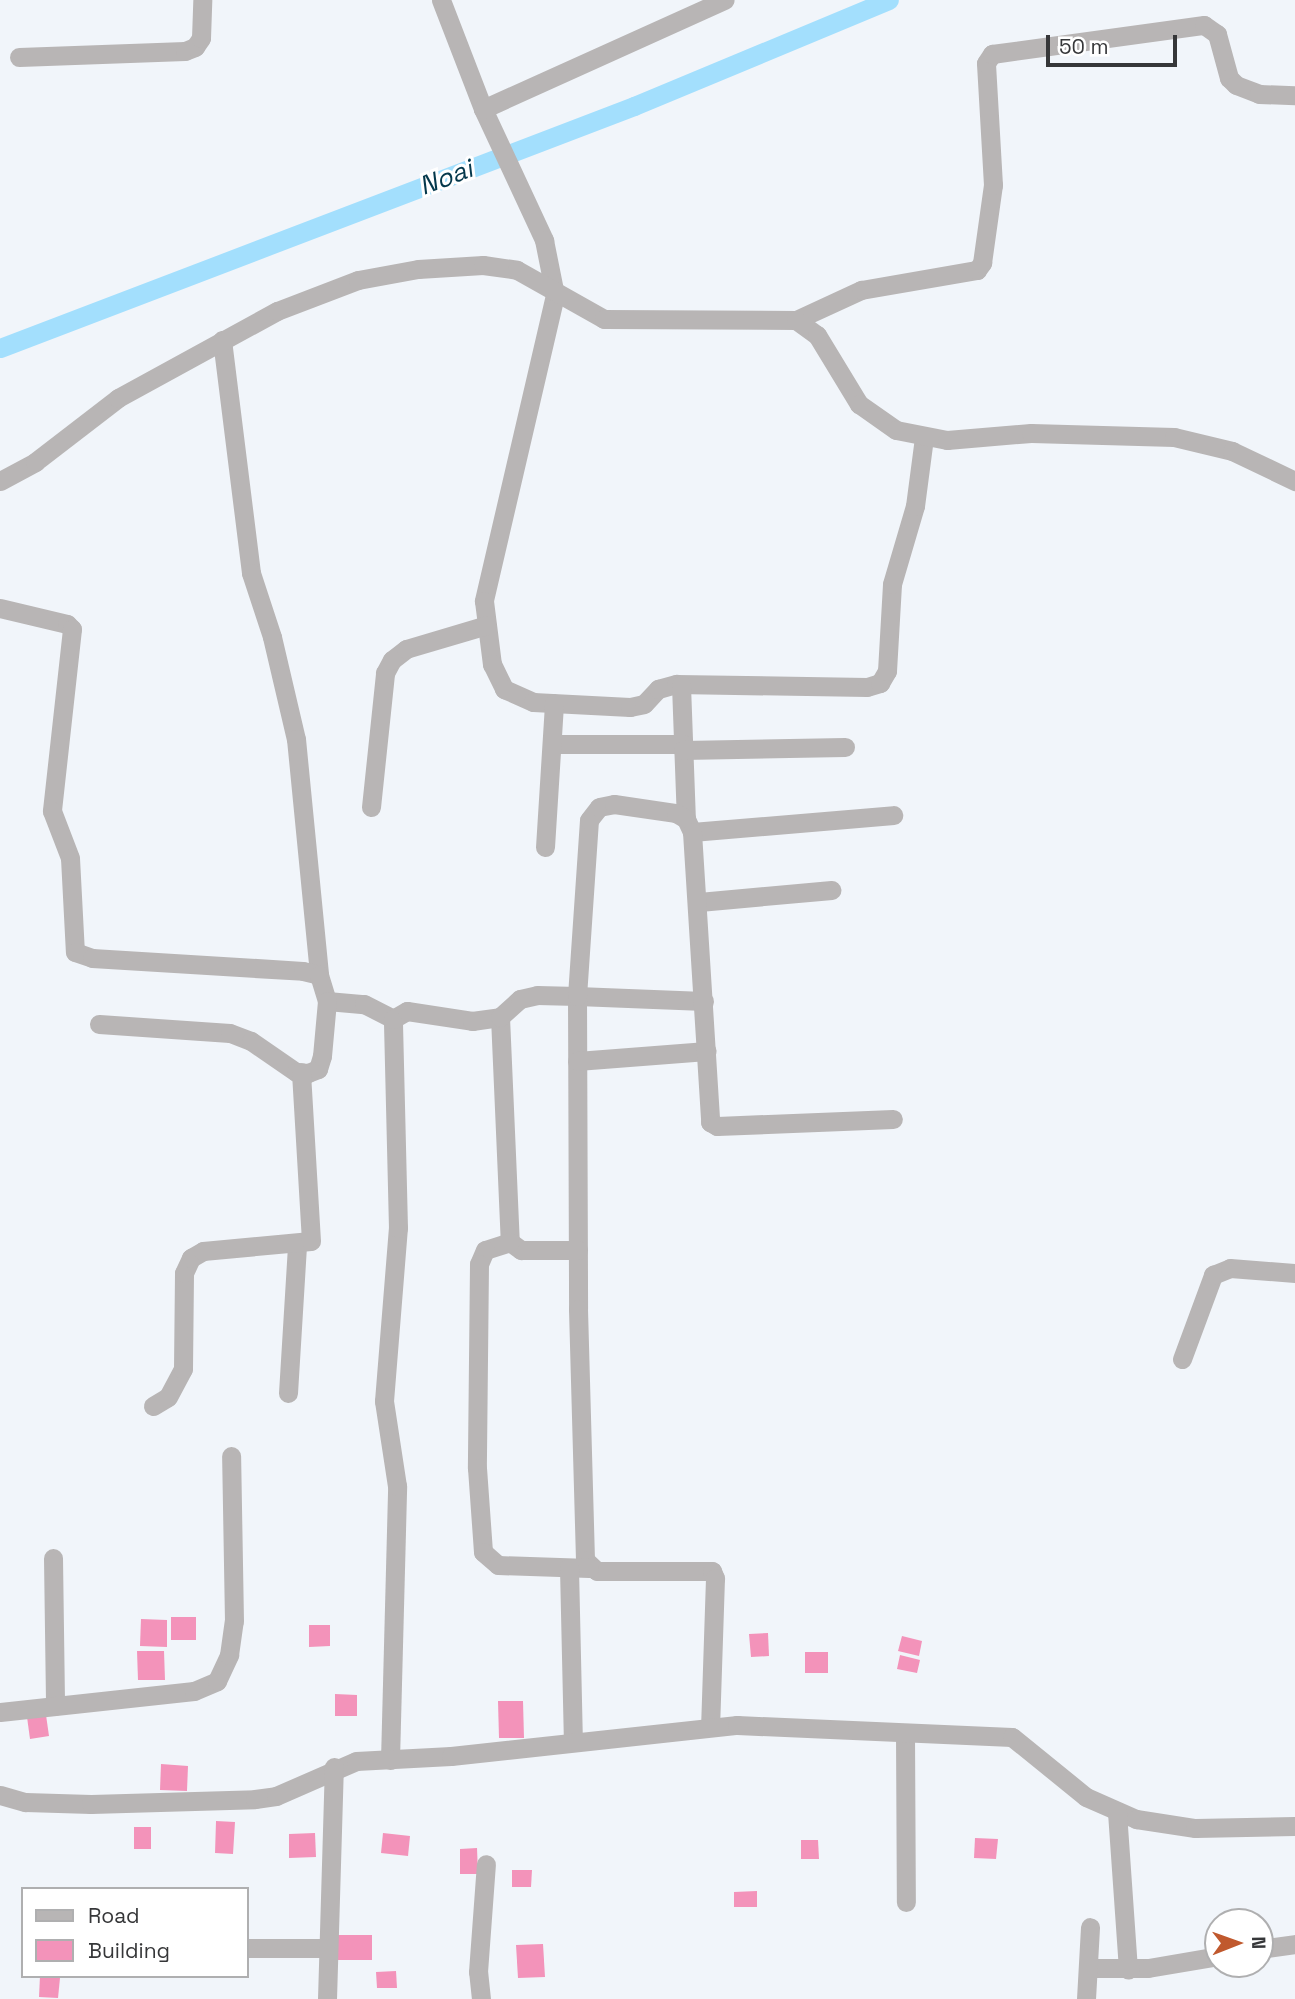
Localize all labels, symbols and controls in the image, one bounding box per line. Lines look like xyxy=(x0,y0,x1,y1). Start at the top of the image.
scale bar xyxy=(1050,21,1181,65)
text: 50 m xyxy=(1059,33,1109,60)
water label: Noai xyxy=(415,154,477,202)
legend xyxy=(21,1887,248,1978)
text: Road xyxy=(88,1902,140,1929)
north arrow xyxy=(1204,1908,1274,1978)
text: N xyxy=(1246,1936,1271,1949)
text: Building xyxy=(88,1937,170,1964)

